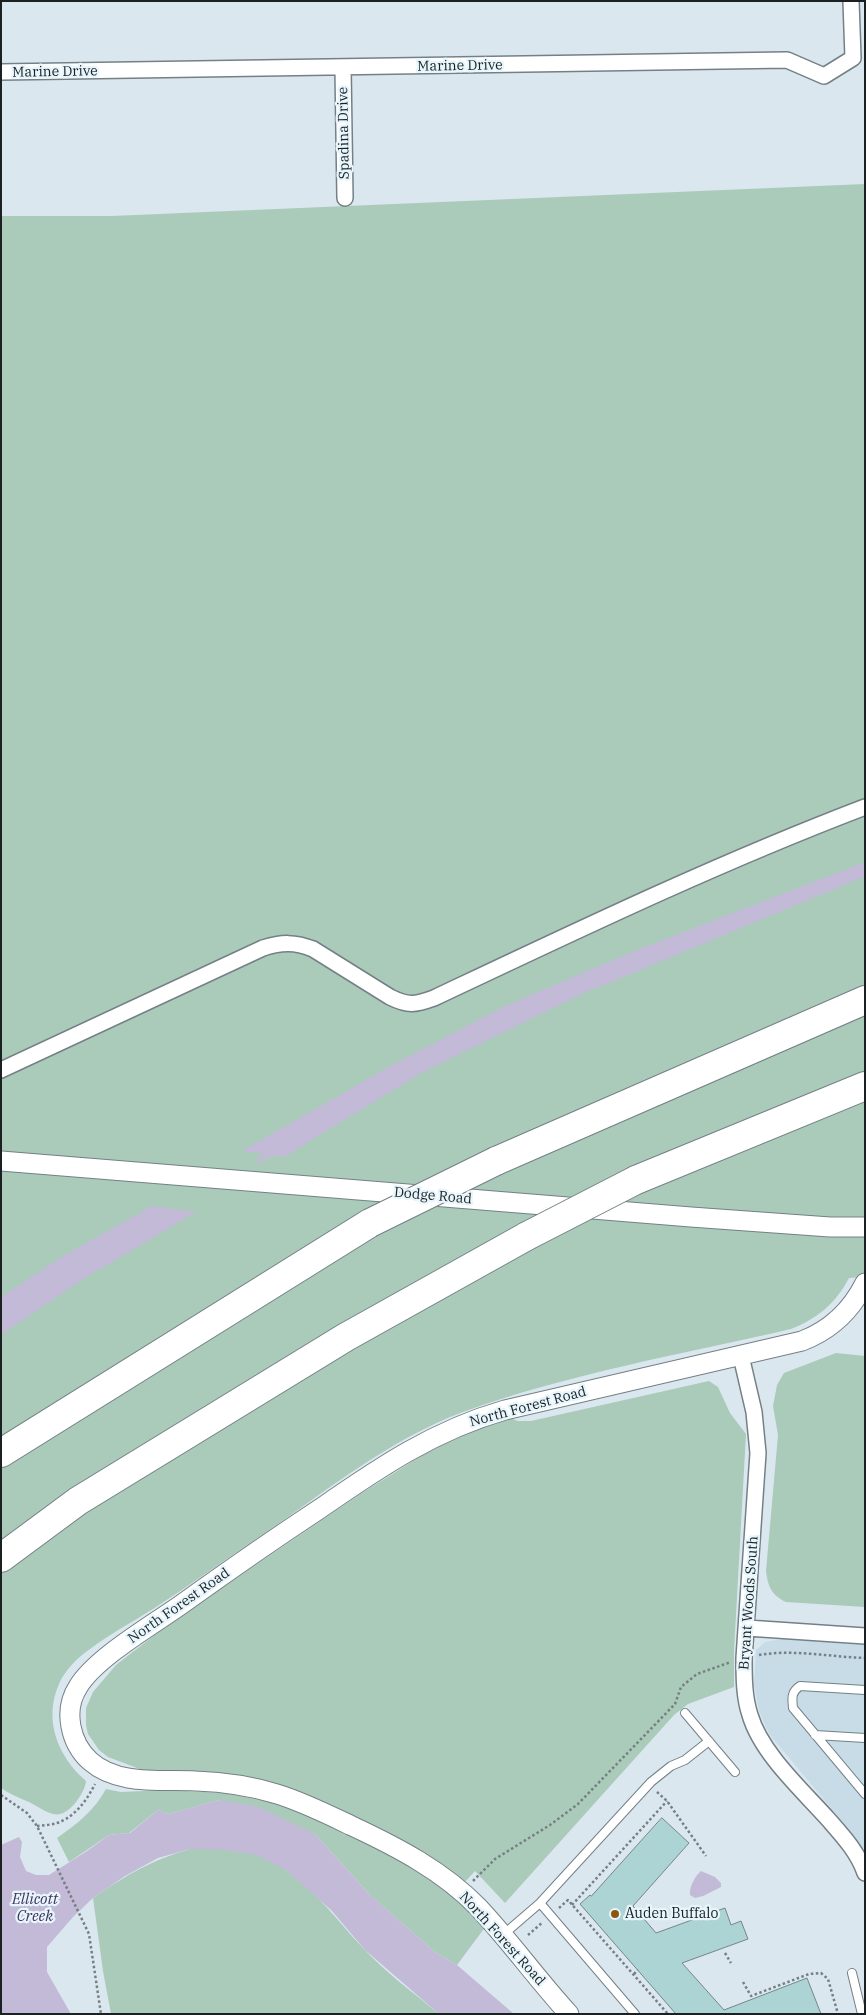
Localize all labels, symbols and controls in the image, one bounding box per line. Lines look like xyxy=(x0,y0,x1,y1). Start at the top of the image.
street label: Marine Drive xyxy=(417,57,503,75)
street label: Marine Drive xyxy=(12,63,98,81)
street label: Spadina Drive xyxy=(335,87,353,179)
street label: Dodge Road xyxy=(393,1184,473,1208)
street label: North Forest Road xyxy=(468,1383,588,1431)
street label: Bryant Woods South xyxy=(736,1536,762,1670)
street label: North Forest Road xyxy=(125,1565,233,1647)
street label: North Forest Road xyxy=(456,1889,548,1989)
water label: Ellicott Creek xyxy=(12,1891,58,1926)
place label: Auden Buffalo xyxy=(625,1906,718,1922)
marker: Auden Buffalo xyxy=(609,1908,621,1920)

